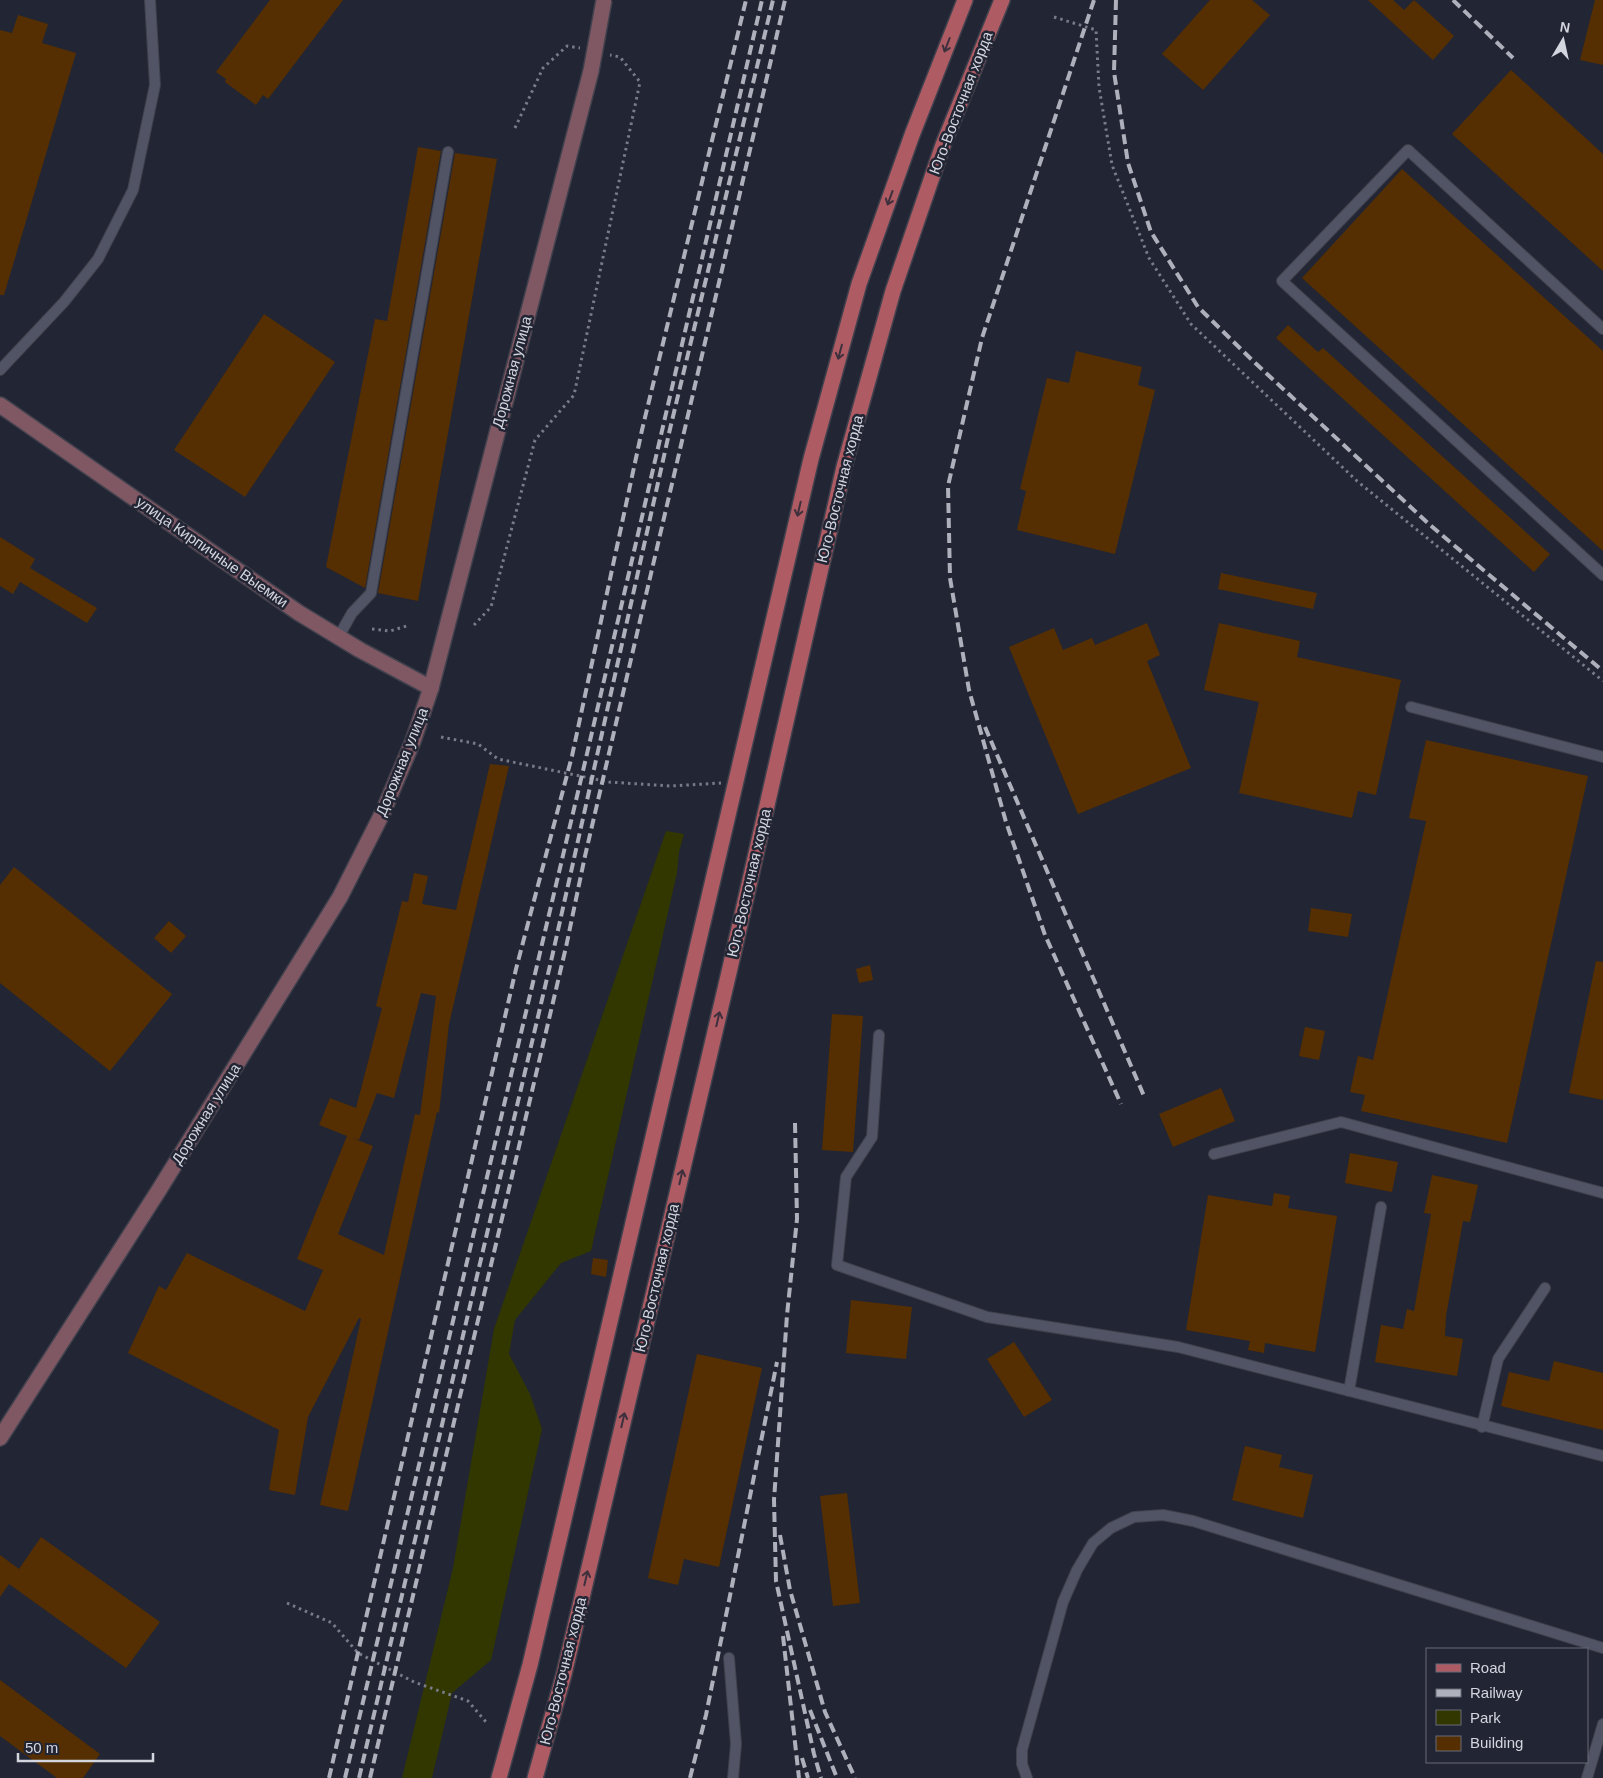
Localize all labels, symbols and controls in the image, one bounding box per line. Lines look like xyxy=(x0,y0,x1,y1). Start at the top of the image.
north arrow xyxy=(1538,15,1588,65)
text: N xyxy=(1559,18,1571,36)
street label: Юго-Восточная хорда xyxy=(925,28,996,177)
one-way arrow xyxy=(942,37,951,53)
one-way arrow xyxy=(885,189,894,205)
street label: Дорожная улица xyxy=(488,313,535,430)
one-way arrow xyxy=(835,344,845,360)
street label: Юго-Восточная хорда xyxy=(813,413,866,565)
street label: улица Кирпичные Выемки xyxy=(133,493,291,611)
one-way arrow xyxy=(794,501,803,517)
street label: Дорожная улица xyxy=(372,705,431,818)
street label: Юго-Восточная хорда xyxy=(723,806,774,959)
one-way arrow xyxy=(714,1011,723,1027)
street label: Дорожная улица xyxy=(168,1060,244,1167)
one-way arrow xyxy=(677,1169,686,1185)
street label: Юго-Восточная хорда xyxy=(631,1201,682,1354)
one-way arrow xyxy=(619,1413,628,1429)
one-way arrow xyxy=(582,1571,591,1587)
street label: Юго-Восточная хорда xyxy=(536,1595,589,1747)
legend xyxy=(1426,1648,1588,1763)
text: Road xyxy=(1470,1659,1506,1676)
text: Railway xyxy=(1470,1684,1523,1701)
text: Park xyxy=(1470,1709,1501,1726)
scale bar xyxy=(18,1730,152,1762)
text: Building xyxy=(1470,1734,1523,1751)
text: 50 m xyxy=(25,1739,58,1756)

